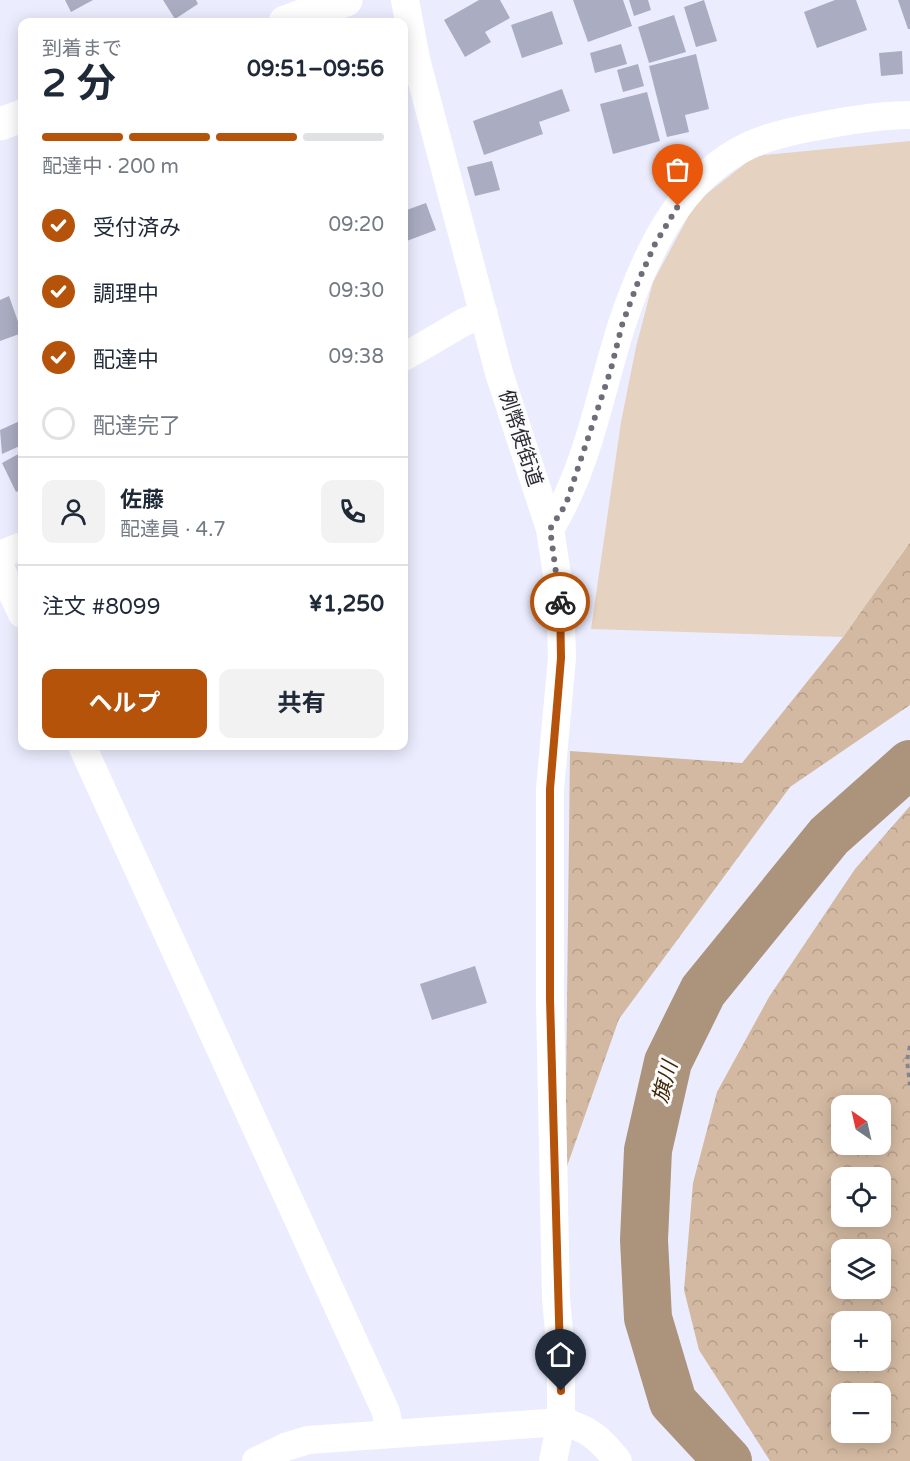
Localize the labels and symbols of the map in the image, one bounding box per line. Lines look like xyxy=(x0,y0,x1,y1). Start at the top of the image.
pin xyxy=(652,144,703,206)
street label: 例幣使街道 xyxy=(493,387,547,490)
courier xyxy=(530,572,590,632)
water label: 旗川 xyxy=(648,1057,684,1106)
north arrow xyxy=(831,1095,891,1155)
pin xyxy=(535,1329,586,1391)

